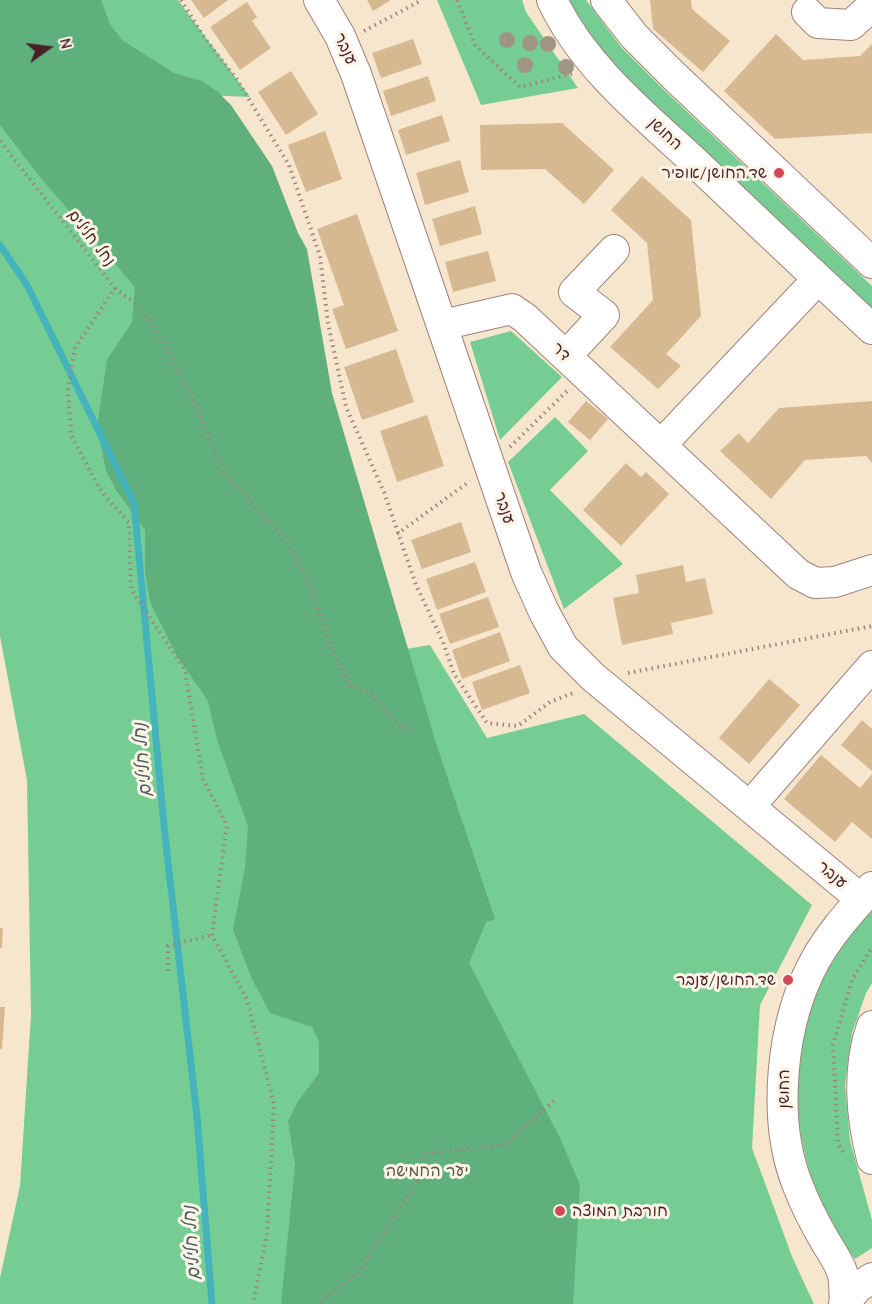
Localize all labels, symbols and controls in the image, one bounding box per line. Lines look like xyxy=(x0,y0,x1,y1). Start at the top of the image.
north arrow xyxy=(18,18,78,78)
street label: ענבר xyxy=(329,30,361,68)
text: N xyxy=(55,36,75,51)
street label: החושן xyxy=(644,114,686,154)
place label: שד.החושן/אופיר xyxy=(661,163,767,183)
marker: שד.החושן/אופיר xyxy=(772,166,786,180)
street label: נחל חלילים xyxy=(63,206,119,270)
street label: דר xyxy=(548,339,574,365)
street label: ענבר xyxy=(490,489,518,527)
water label: נחל חלילים xyxy=(129,722,157,798)
street label: ענבר xyxy=(813,857,851,893)
place label: שד.החושן/ענבר xyxy=(676,970,776,990)
marker: שד.החושן/ענבר xyxy=(781,973,795,987)
street label: החושן xyxy=(774,1069,794,1109)
park label: יער החמישה xyxy=(386,1161,468,1181)
place label: חורבת המוצה xyxy=(572,1201,668,1221)
marker: חורבת המוצה xyxy=(553,1204,567,1218)
water label: נחל חלילים xyxy=(179,1205,205,1281)

